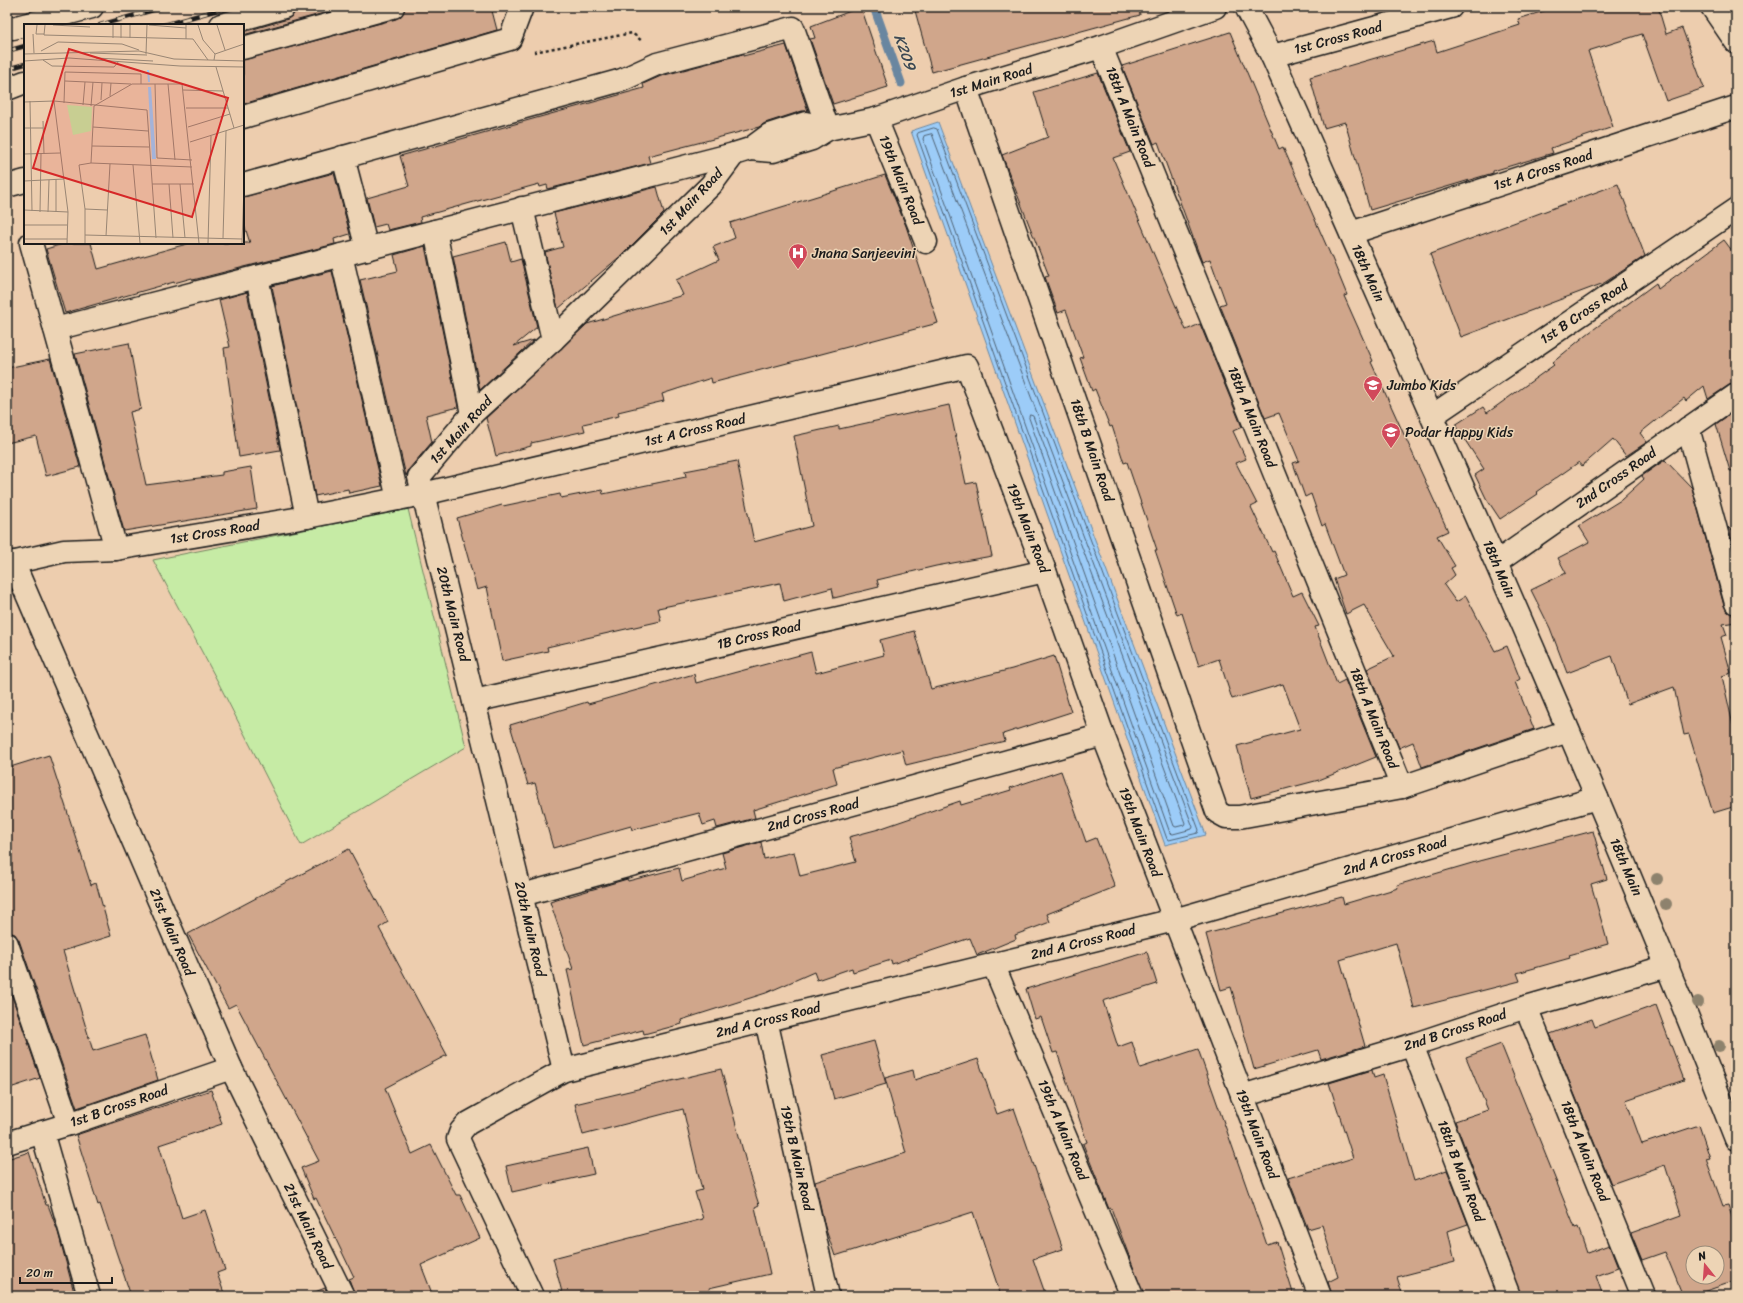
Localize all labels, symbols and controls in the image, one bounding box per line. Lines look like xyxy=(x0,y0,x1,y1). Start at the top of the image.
street label: 1st Cross Road xyxy=(1291,14,1386,62)
inset map xyxy=(24,24,244,244)
water label: K209 xyxy=(887,30,924,75)
street label: 1st Main Road xyxy=(946,56,1037,105)
street label: 18th A Main Road xyxy=(1098,62,1162,173)
street label: 19th Main Road xyxy=(872,131,931,230)
street label: 1st A Cross Road xyxy=(1490,142,1597,198)
street label: 1st Main Road xyxy=(653,161,730,242)
street label: 18th Main xyxy=(1344,240,1392,307)
place label: Jnana Sanjeevini xyxy=(811,241,917,266)
hospital icon: Jnana Sanjeevini xyxy=(787,242,809,270)
street label: 1st B Cross Road xyxy=(1534,272,1635,351)
street label: 18th A Main Road xyxy=(1220,362,1284,473)
place label: Jumbo Kids xyxy=(1386,373,1457,398)
school or university icon: Jumbo Kids xyxy=(1362,374,1384,402)
street label: 1st Main Road xyxy=(423,389,500,470)
street label: 18th B Main Road xyxy=(1063,395,1122,507)
street label: 1st A Cross Road xyxy=(642,406,750,454)
place label: Podar Happy Kids xyxy=(1405,420,1514,445)
school or university icon: Podar Happy Kids xyxy=(1380,421,1402,449)
street label: 2nd Cross Road xyxy=(1570,440,1663,515)
street label: 19th Main Road xyxy=(999,479,1057,578)
street label: 1st Cross Road xyxy=(168,512,263,551)
street label: 18th Main xyxy=(1475,536,1523,603)
street label: 20th Main Road xyxy=(429,564,477,666)
street label: 1B Cross Road xyxy=(714,613,805,657)
street label: 18th A Main Road xyxy=(1342,663,1406,774)
street label: 19th Main Road xyxy=(1111,783,1169,882)
street label: 2nd Cross Road xyxy=(764,790,864,839)
street label: 2nd A Cross Road xyxy=(1340,829,1452,883)
street label: 18th Main xyxy=(1602,834,1650,901)
street label: 20th Main Road xyxy=(507,879,553,981)
street label: 21st Main Road xyxy=(142,884,202,981)
street label: 2nd A Cross Road xyxy=(1028,916,1140,967)
street label: 2nd A Cross Road xyxy=(713,994,825,1045)
street label: 2nd B Cross Road xyxy=(1400,1001,1511,1058)
street label: 19th A Main Road xyxy=(1030,1075,1096,1186)
street label: 1st B Cross Road xyxy=(66,1077,173,1135)
street label: 19th Main Road xyxy=(1228,1085,1286,1184)
street label: 18th A Main Road xyxy=(1553,1096,1617,1207)
street label: 19th B Main Road xyxy=(773,1103,822,1215)
street label: 18th B Main Road xyxy=(1430,1116,1493,1227)
street label: 21st Main Road xyxy=(276,1178,340,1275)
north arrow xyxy=(1685,1245,1725,1285)
text: N xyxy=(1695,1246,1709,1266)
scale bar xyxy=(20,1259,112,1285)
text: 20 m xyxy=(26,1262,53,1284)

